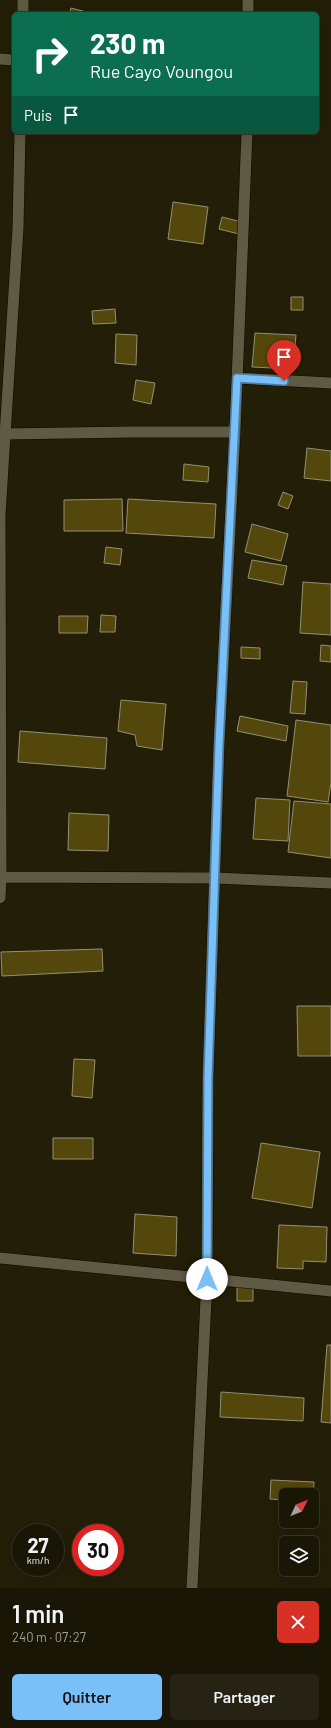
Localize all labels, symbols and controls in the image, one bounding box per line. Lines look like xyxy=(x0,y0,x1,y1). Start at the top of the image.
text: 230 m xyxy=(90,26,165,60)
icon: right xyxy=(24,28,76,80)
text: Rue Cayo Voungou xyxy=(90,60,233,82)
icon: arrive xyxy=(60,104,82,126)
text: Puis xyxy=(24,106,52,124)
pin xyxy=(267,340,301,381)
icon: arrive xyxy=(273,346,295,368)
position arrow xyxy=(186,1258,228,1300)
north arrow xyxy=(279,1488,319,1528)
map controls xyxy=(279,1488,319,1576)
speed limit sign: 30 xyxy=(72,1524,124,1576)
text: 27 xyxy=(27,1533,49,1557)
button: layers xyxy=(279,1536,319,1576)
text: km/h xyxy=(27,1554,49,1566)
text: 1 min xyxy=(12,1599,64,1628)
button: close xyxy=(277,1601,319,1643)
text: 240 m · 07:27 xyxy=(12,1629,86,1645)
button: Quitter xyxy=(12,1674,162,1720)
button: Partager xyxy=(170,1674,319,1720)

